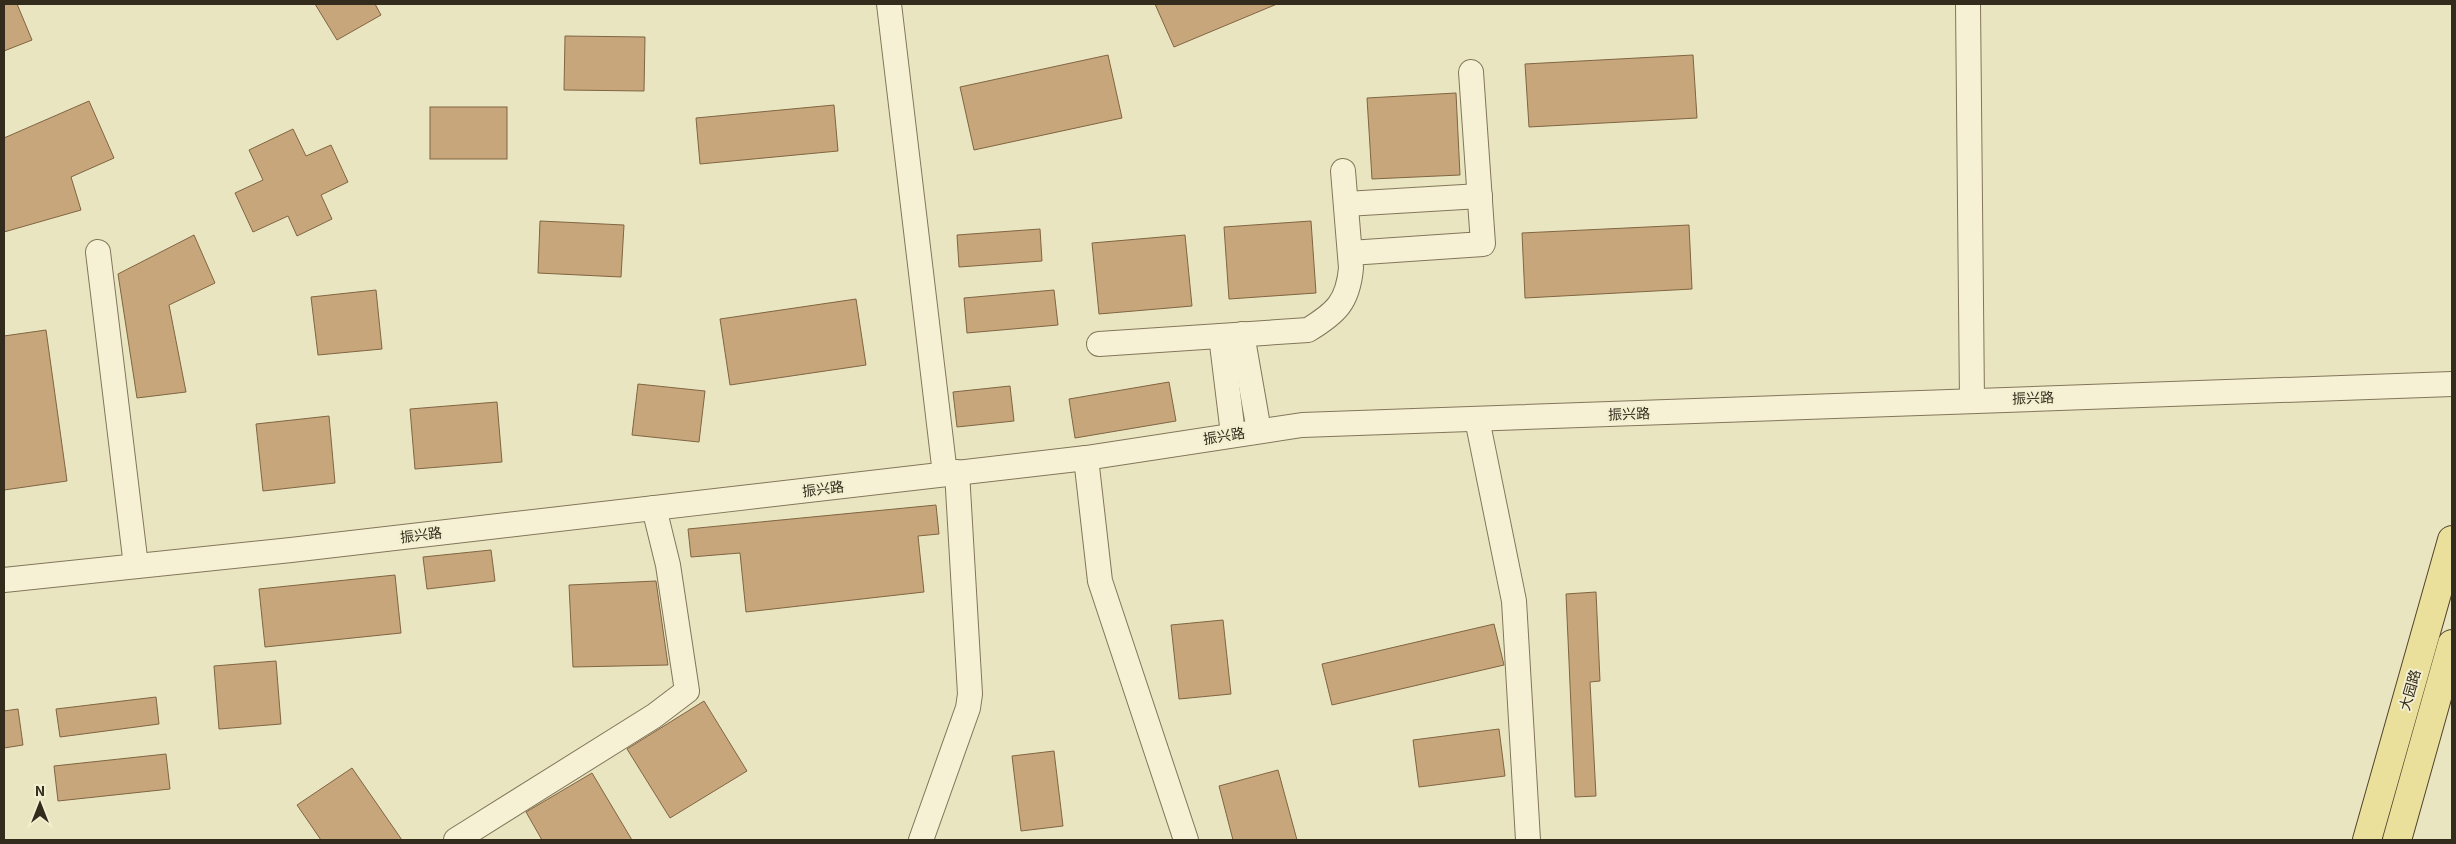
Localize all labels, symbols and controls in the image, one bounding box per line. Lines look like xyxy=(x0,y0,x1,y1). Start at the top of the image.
street label: 振兴路 xyxy=(2012,386,2054,408)
street label: 振兴路 xyxy=(1608,402,1650,424)
street label: 振兴路 xyxy=(1202,422,1246,448)
street label: 振兴路 xyxy=(801,476,845,500)
street label: 振兴路 xyxy=(399,522,443,546)
street label: 大园路 xyxy=(2394,667,2424,713)
north arrow xyxy=(15,779,65,829)
text: N xyxy=(35,780,45,800)

